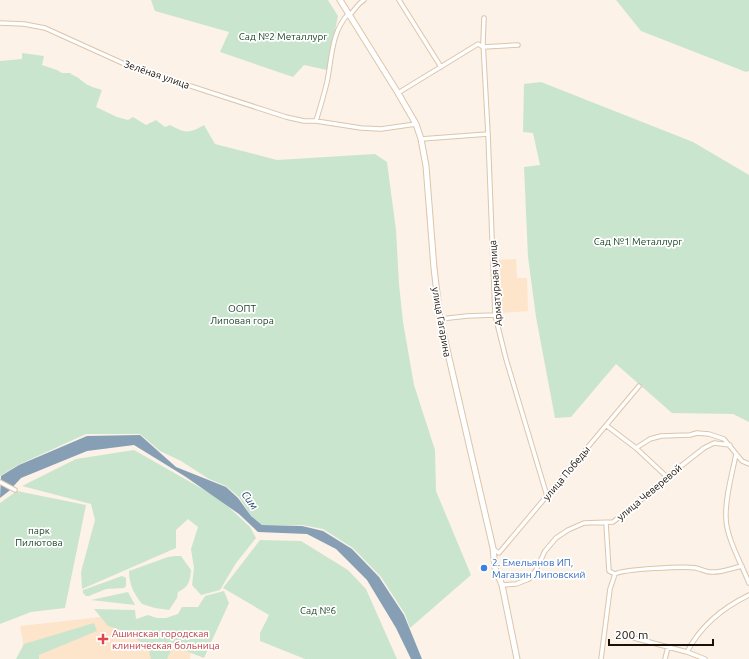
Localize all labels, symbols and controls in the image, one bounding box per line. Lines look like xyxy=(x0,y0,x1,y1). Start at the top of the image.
park label: Сад №2 Металлург xyxy=(239,31,327,42)
street label: Зелёная улица xyxy=(123,58,191,91)
park label: Сад №1 Металлург xyxy=(594,236,682,247)
street label: Арматурная улица xyxy=(487,240,504,326)
street label: улица Гагарина xyxy=(430,286,453,358)
park label: ООПТ Липовая гора xyxy=(210,303,274,326)
street label: улица Победы xyxy=(541,444,592,503)
street label: улица Чеверевой xyxy=(615,462,684,523)
water label: Сим xyxy=(239,488,261,512)
park label: парк Пилютова xyxy=(15,525,63,548)
place label: 2. Емельянов ИП, Магазин Липовский xyxy=(492,557,586,580)
marker: 2. Емельянов ИП, Магазин Липовский xyxy=(479,563,489,573)
park label: Сад №6 xyxy=(300,605,336,616)
scale bar xyxy=(609,621,713,647)
place label: Ашинская городская клиническая больница xyxy=(112,628,220,651)
text: 200 m xyxy=(615,628,648,641)
marker: Ашинская городская клиническая больница xyxy=(97,633,109,645)

